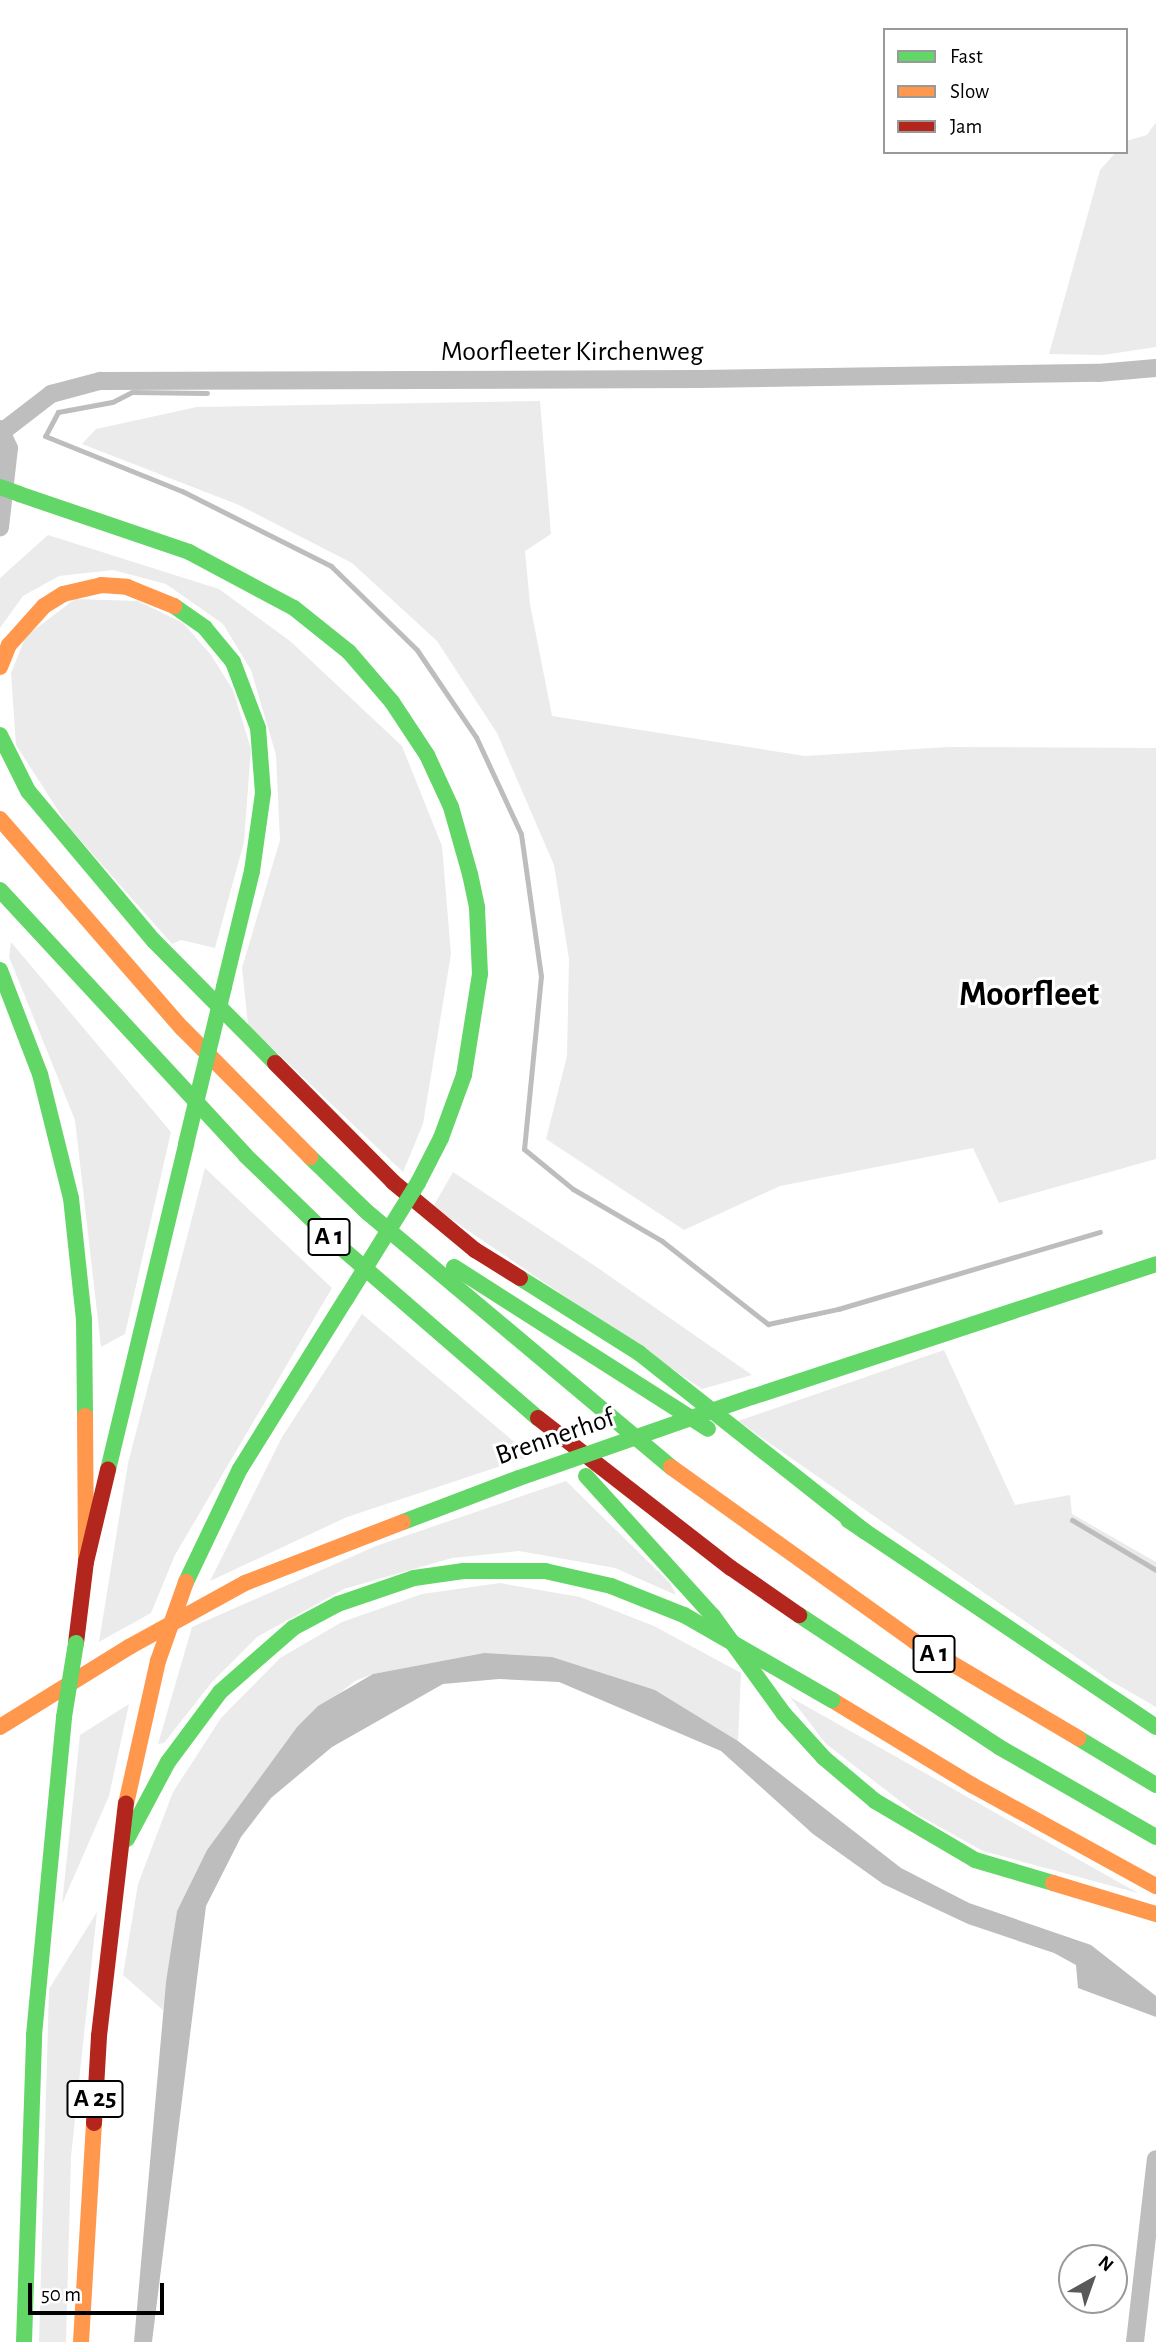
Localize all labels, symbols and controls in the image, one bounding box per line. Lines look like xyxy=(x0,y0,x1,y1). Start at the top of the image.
legend xyxy=(883,28,1128,154)
text: Fast xyxy=(950,46,983,67)
text: Slow xyxy=(950,81,989,102)
text: Jam xyxy=(950,116,982,137)
street label: Moorfleeter Kirchenweg xyxy=(441,335,703,369)
district label: Moorfleet xyxy=(959,974,1099,1016)
road number: A 1 xyxy=(306,1214,352,1260)
street label: Brennerhof xyxy=(491,1401,619,1473)
road number: A 1 xyxy=(911,1632,957,1676)
road number: A 25 xyxy=(65,2076,125,2122)
north arrow xyxy=(1058,2244,1128,2314)
text: N xyxy=(1094,2253,1117,2276)
scale bar xyxy=(32,2268,168,2312)
text: 50 m xyxy=(41,2284,81,2305)

